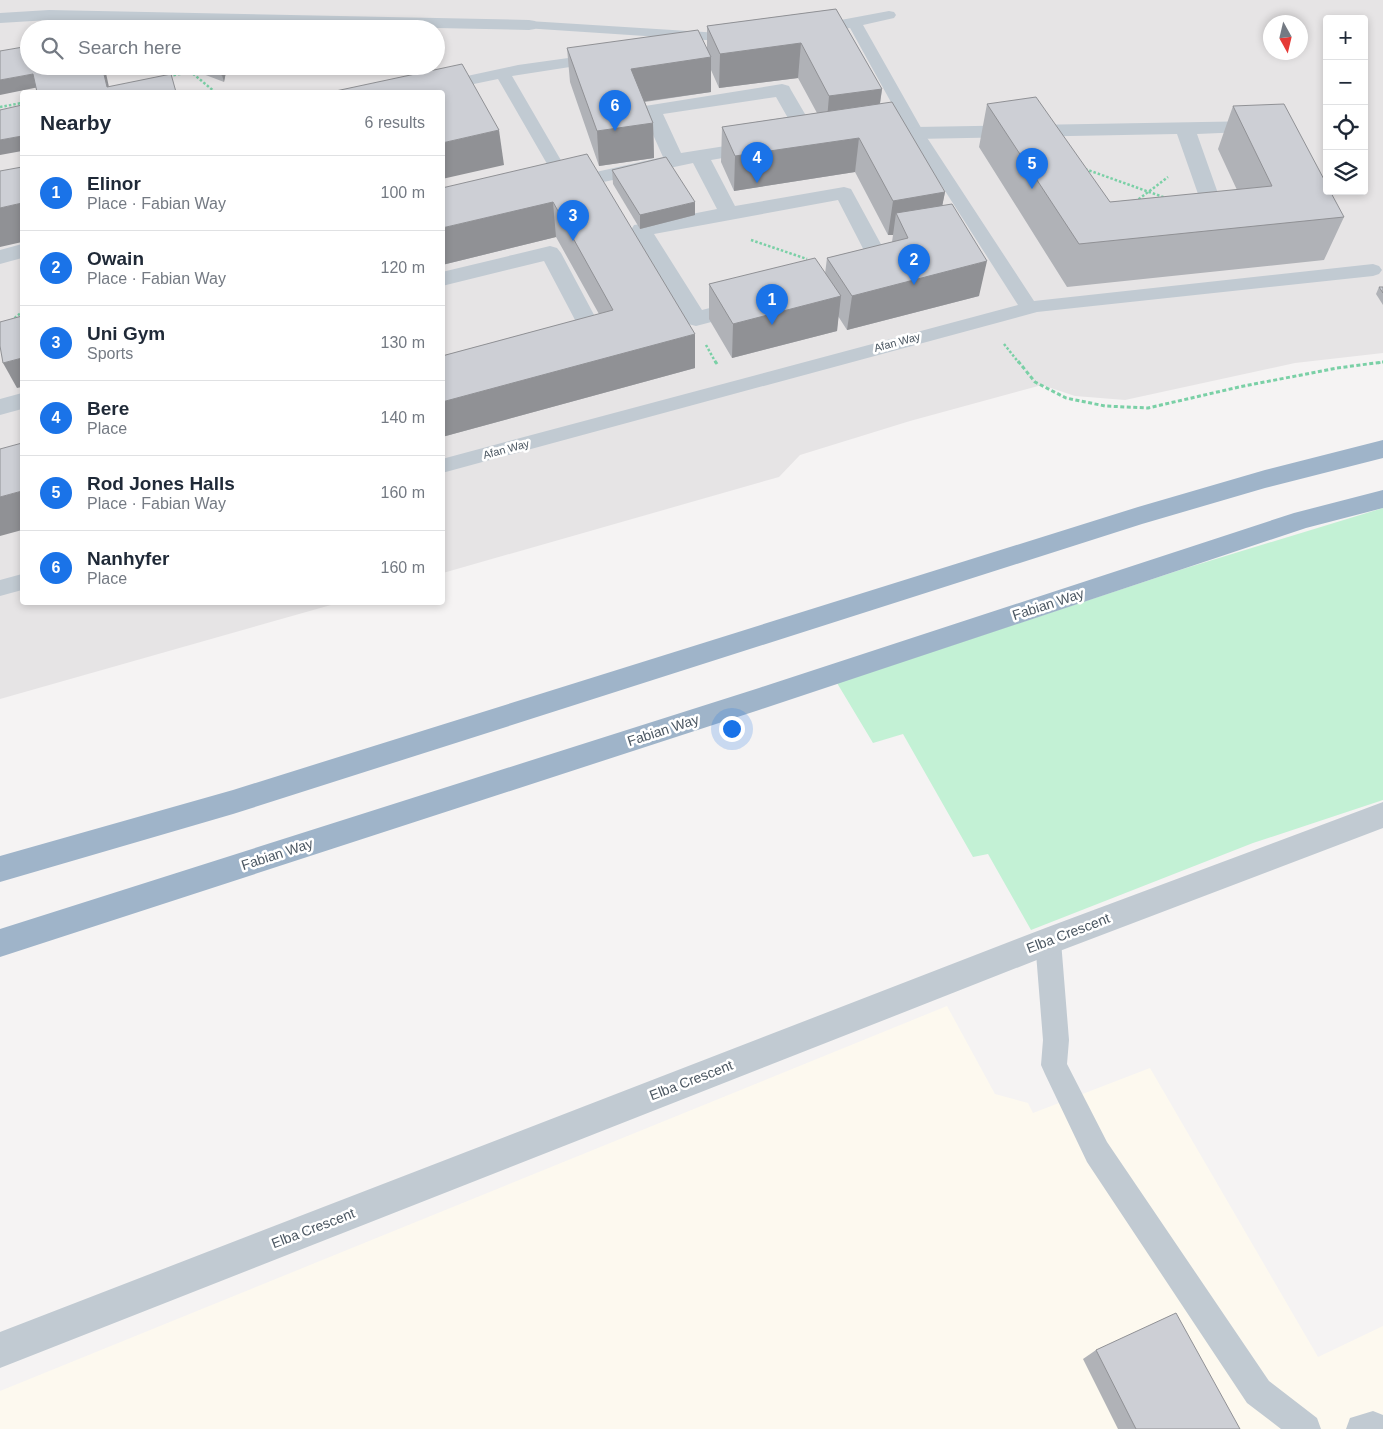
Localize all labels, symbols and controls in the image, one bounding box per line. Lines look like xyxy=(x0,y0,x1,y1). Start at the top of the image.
north arrow xyxy=(1263,15,1308,60)
map controls xyxy=(1323,15,1368,195)
button: + xyxy=(1323,15,1368,60)
search box xyxy=(20,20,445,75)
icon: search xyxy=(38,34,66,62)
text: Search here xyxy=(78,37,182,58)
button: − xyxy=(1323,60,1368,105)
pin: 6 xyxy=(599,90,631,131)
button: locate xyxy=(1323,105,1368,150)
text: Nearby xyxy=(40,111,111,134)
text: 6 results xyxy=(365,114,425,131)
pin: 4 xyxy=(741,142,773,183)
pin: 5 xyxy=(1016,148,1048,189)
button: layers xyxy=(1323,150,1368,195)
text: Elinor xyxy=(87,173,141,194)
text: 1 xyxy=(52,184,60,201)
text: 100 m xyxy=(381,184,425,201)
text: Place · Fabian Way xyxy=(87,195,226,212)
pin: 3 xyxy=(557,200,589,241)
pin: 2 xyxy=(898,244,930,285)
text: Owain xyxy=(87,248,144,269)
text: 2 xyxy=(52,259,60,276)
text: 120 m xyxy=(381,259,425,276)
text: Place · Fabian Way xyxy=(87,270,226,287)
pin: 1 xyxy=(756,284,788,325)
text: Uni Gym xyxy=(87,323,165,344)
street label: Afan Way xyxy=(873,330,922,354)
text: 3 xyxy=(52,334,60,351)
text: 130 m xyxy=(381,334,425,351)
text: Sports xyxy=(87,345,133,362)
text: Bere xyxy=(87,398,129,419)
text: 4 xyxy=(52,409,60,426)
text: 140 m xyxy=(381,409,425,426)
text: Place xyxy=(87,420,127,437)
street label: Afan Way xyxy=(482,437,531,461)
text: Rod Jones Halls xyxy=(87,473,235,494)
text: 5 xyxy=(52,484,60,501)
text: 160 m xyxy=(381,484,425,501)
text: Place · Fabian Way xyxy=(87,495,226,512)
text: Nanhyfer xyxy=(87,548,169,569)
text: 6 xyxy=(52,559,60,576)
text: 160 m xyxy=(381,559,425,576)
text: Place xyxy=(87,570,127,587)
street label: Fabian Way xyxy=(1010,585,1086,623)
street label: Fabian Way xyxy=(625,711,701,749)
your location xyxy=(719,716,745,742)
street label: Fabian Way xyxy=(239,835,315,873)
street label: Elba Crescent xyxy=(1024,910,1112,956)
street label: Elba Crescent xyxy=(647,1057,735,1103)
street label: Elba Crescent xyxy=(269,1205,357,1251)

